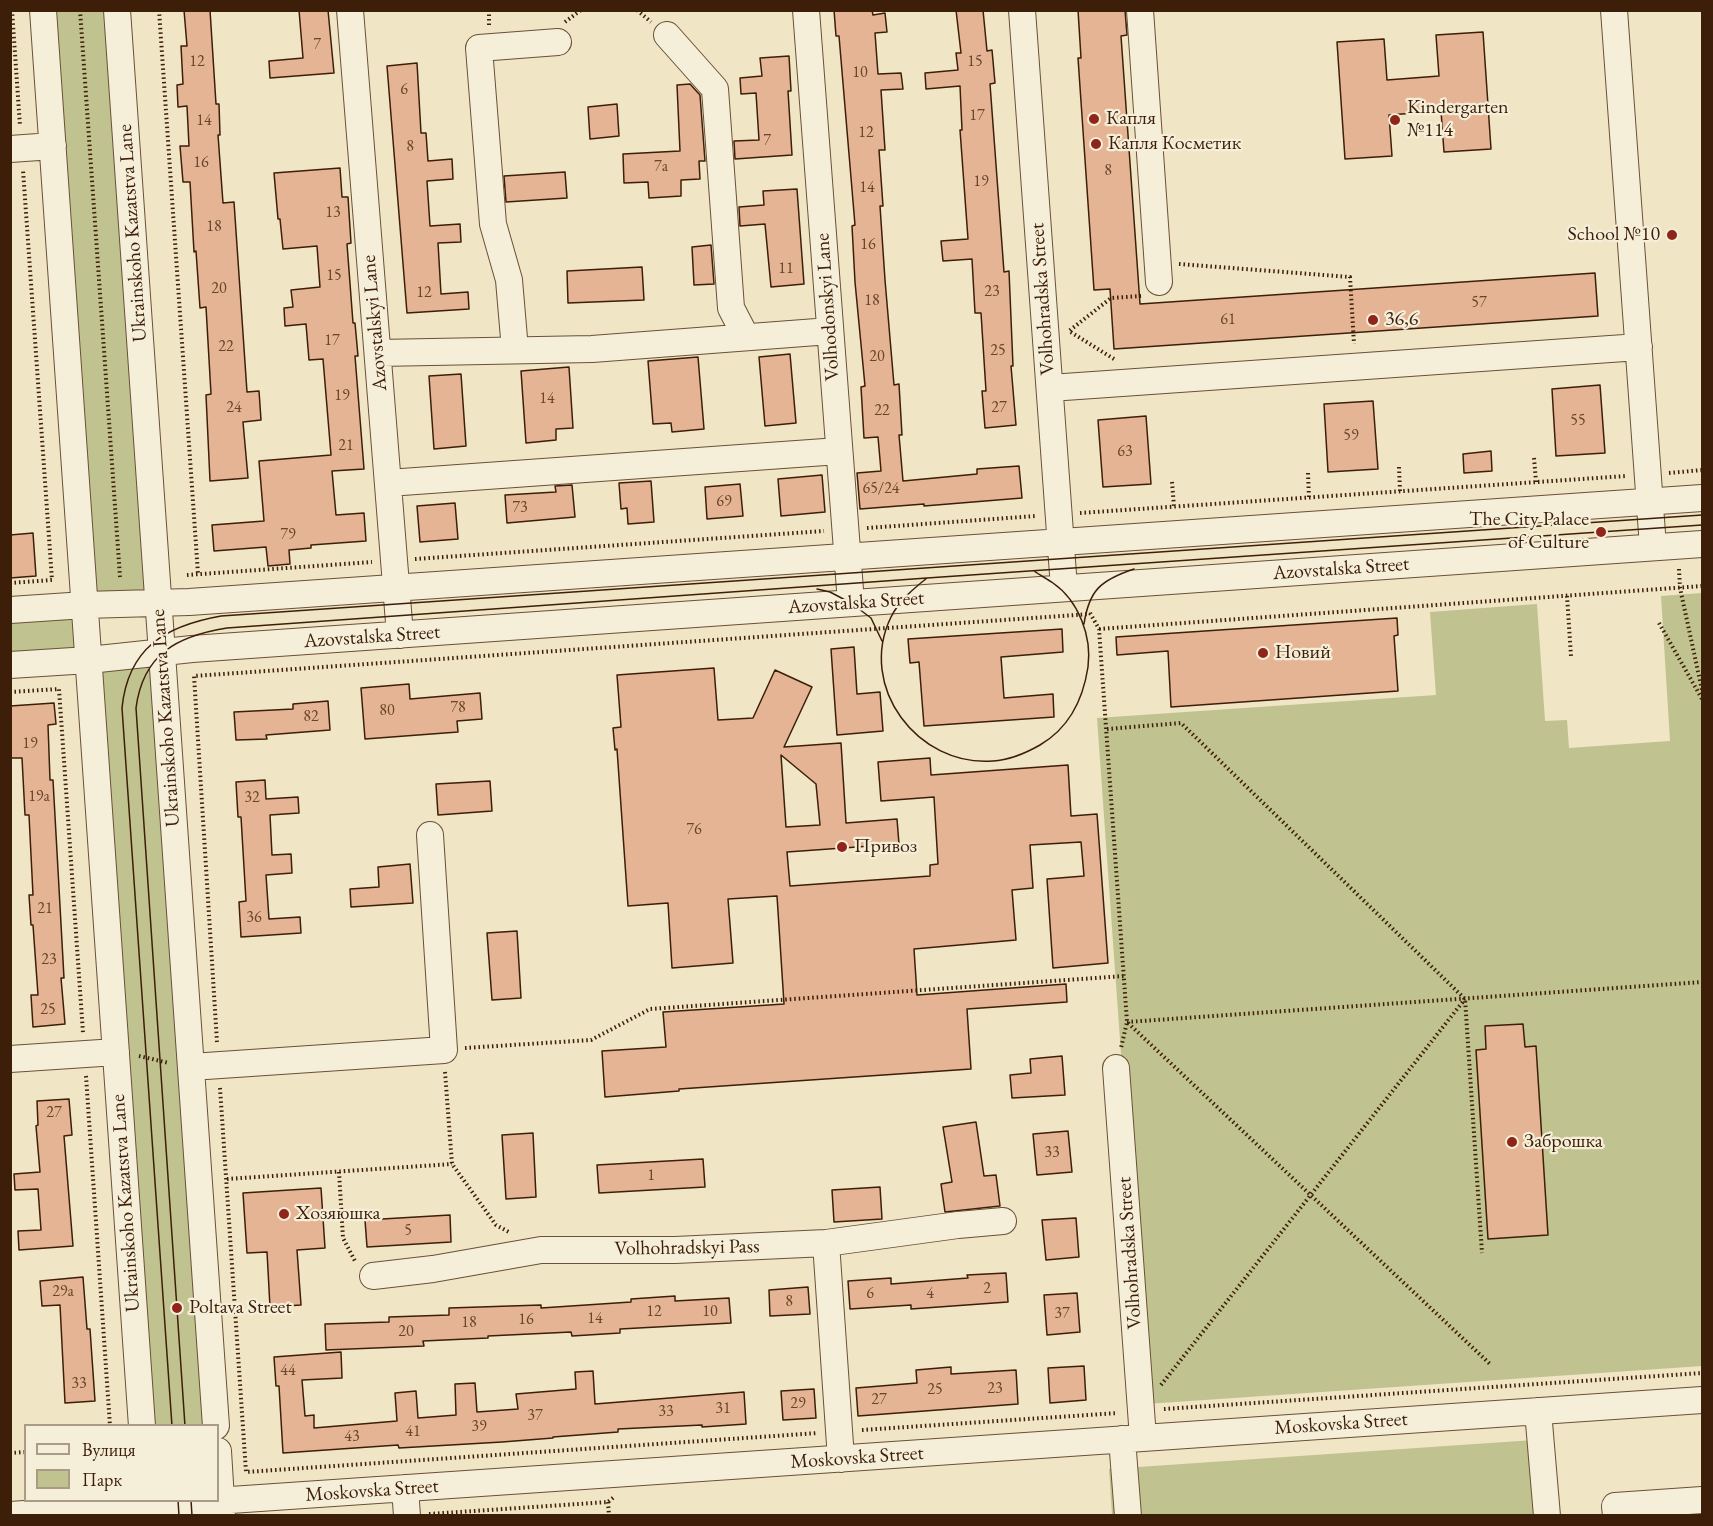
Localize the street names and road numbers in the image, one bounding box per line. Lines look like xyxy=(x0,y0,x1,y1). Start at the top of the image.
street label: Ukrainskoho Kazatstva Lane xyxy=(113,123,153,343)
street label: Volhohradska Street xyxy=(1026,222,1060,376)
street label: Volhodonskyi Lane xyxy=(811,232,845,382)
street label: Azovstalskyi Lane xyxy=(357,254,393,392)
street label: Azovstalska Street xyxy=(1272,552,1410,586)
street label: Azovstalska Street xyxy=(787,586,925,620)
street label: Ukrainskoho Kazatstva Lane xyxy=(146,608,186,828)
street label: Azovstalska Street xyxy=(303,620,441,654)
street label: Ukrainskoho Kazatstva Lane xyxy=(106,1093,146,1313)
street label: Volhohradska Street xyxy=(1113,1176,1147,1330)
street label: Volhohradskyi Pass xyxy=(614,1235,760,1261)
street label: Moskovska Street xyxy=(1274,1407,1408,1441)
street label: Moskovska Street xyxy=(790,1441,924,1475)
street label: Moskovska Street xyxy=(305,1474,439,1508)

